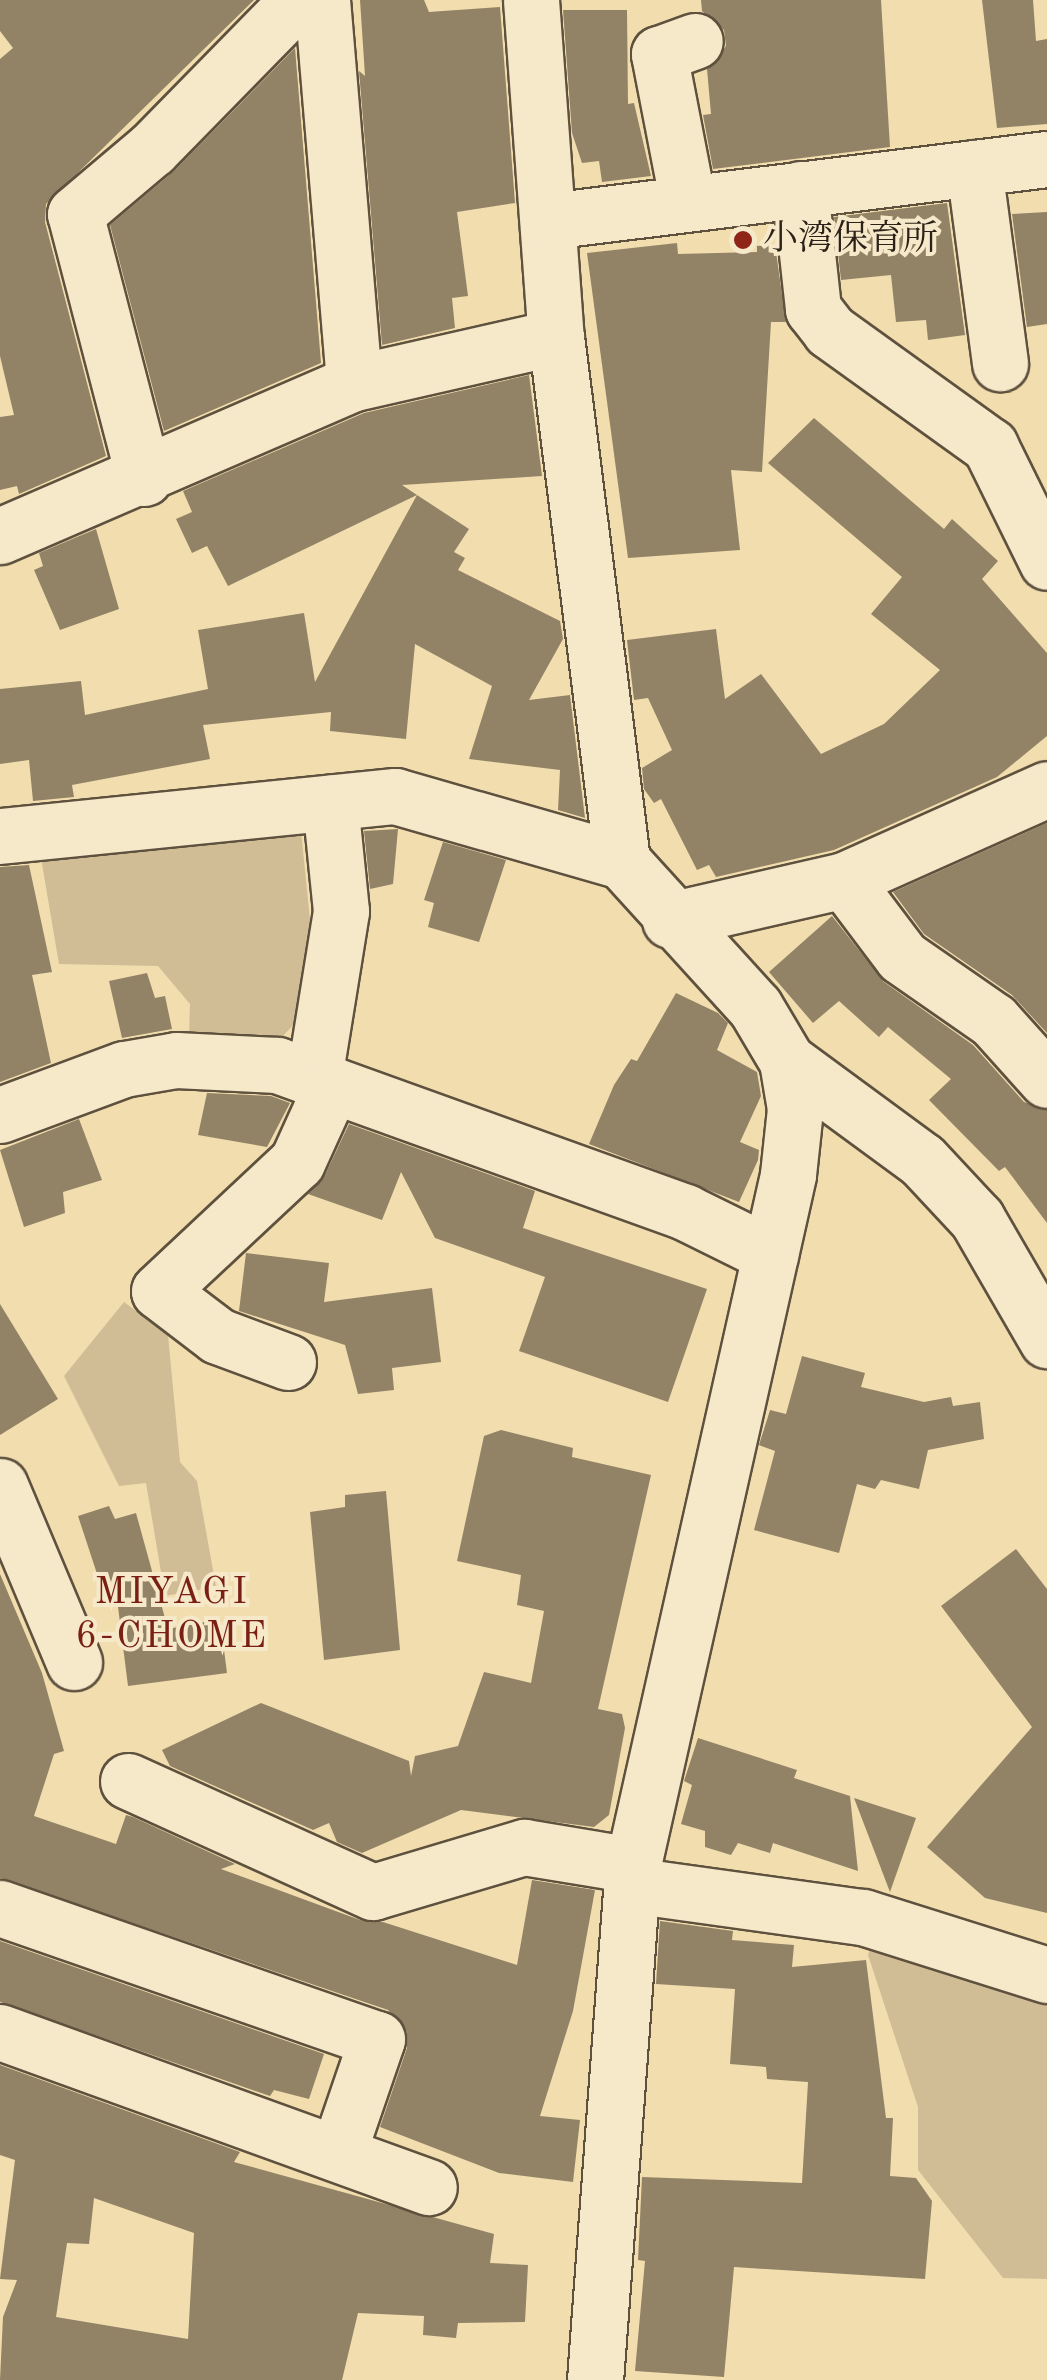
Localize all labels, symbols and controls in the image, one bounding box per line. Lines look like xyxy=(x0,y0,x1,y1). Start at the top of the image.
place label: 小湾保育所 xyxy=(763,219,938,261)
marker: 小湾保育所 xyxy=(732,229,754,251)
district label: MIYAGI 6-CHOME xyxy=(75,1571,269,1660)

